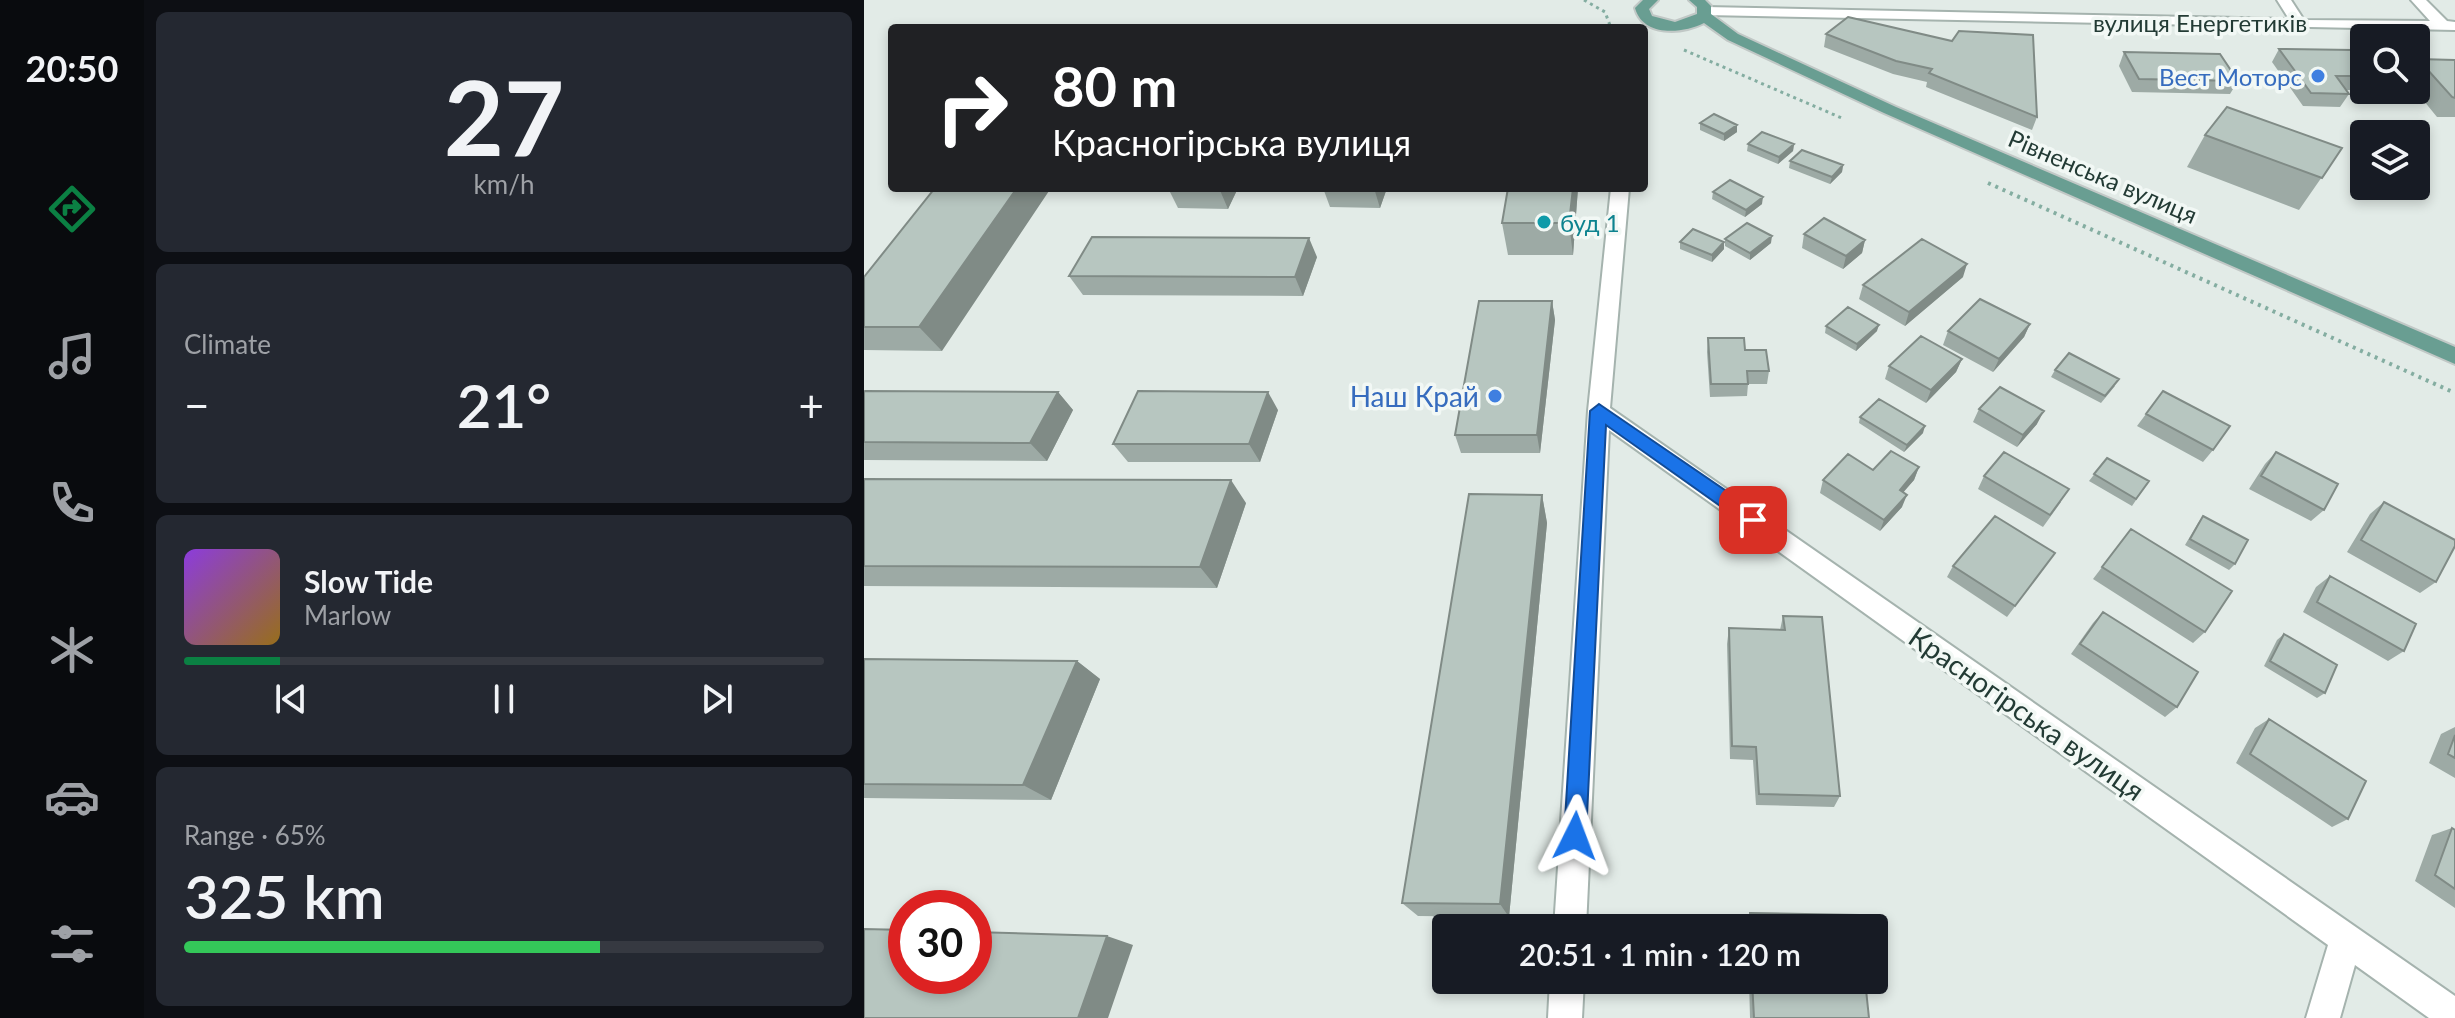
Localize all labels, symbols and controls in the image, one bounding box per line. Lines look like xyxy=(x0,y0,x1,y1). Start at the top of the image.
street label: вулиця Енергетиків xyxy=(2093,8,2307,37)
map controls xyxy=(2350,24,2430,200)
button: search xyxy=(2350,24,2430,104)
text: 20:50 xyxy=(26,46,118,90)
text: 80 m xyxy=(1052,52,1177,119)
text: 27 xyxy=(444,53,564,178)
icon: right xyxy=(920,56,1024,160)
place label: Вест Моторс xyxy=(2159,62,2302,91)
marker: Вест Моторс xyxy=(2309,67,2327,85)
text: Красногірська вулиця xyxy=(1052,120,1411,164)
button: layers xyxy=(2350,120,2430,200)
street label: Рівненська вулиця xyxy=(2004,123,2202,229)
text: km/h xyxy=(474,168,534,200)
icon: directions xyxy=(44,181,100,237)
place label: буд 1 xyxy=(1560,208,1620,237)
marker: буд 1 xyxy=(1535,213,1553,231)
icon: music xyxy=(44,328,100,384)
text: Climate xyxy=(184,328,271,360)
text: 21° xyxy=(457,369,551,441)
text: − xyxy=(184,379,210,431)
text: + xyxy=(798,379,824,431)
place label: Наш Край xyxy=(1350,379,1479,413)
marker: Наш Край xyxy=(1486,387,1504,405)
icon: phone xyxy=(44,475,100,531)
pin xyxy=(1719,486,1787,554)
icon: arrive xyxy=(1731,498,1775,542)
text: Slow Tide xyxy=(304,563,433,599)
text: Marlow xyxy=(304,599,391,631)
street label: Красногірська вулиця xyxy=(1903,619,2151,807)
icon: climate xyxy=(44,622,100,678)
icon: previous xyxy=(269,677,313,721)
icon: pause xyxy=(482,677,526,721)
icon: next xyxy=(695,677,739,721)
icon: car xyxy=(44,769,100,825)
position arrow xyxy=(1533,794,1617,878)
text: Range · 65% xyxy=(184,819,326,851)
text: 325 km xyxy=(184,860,385,932)
speed limit sign: 30 xyxy=(888,890,992,994)
icon: filters xyxy=(44,916,100,972)
text: 20:51 · 1 min · 120 m xyxy=(1519,936,1801,972)

